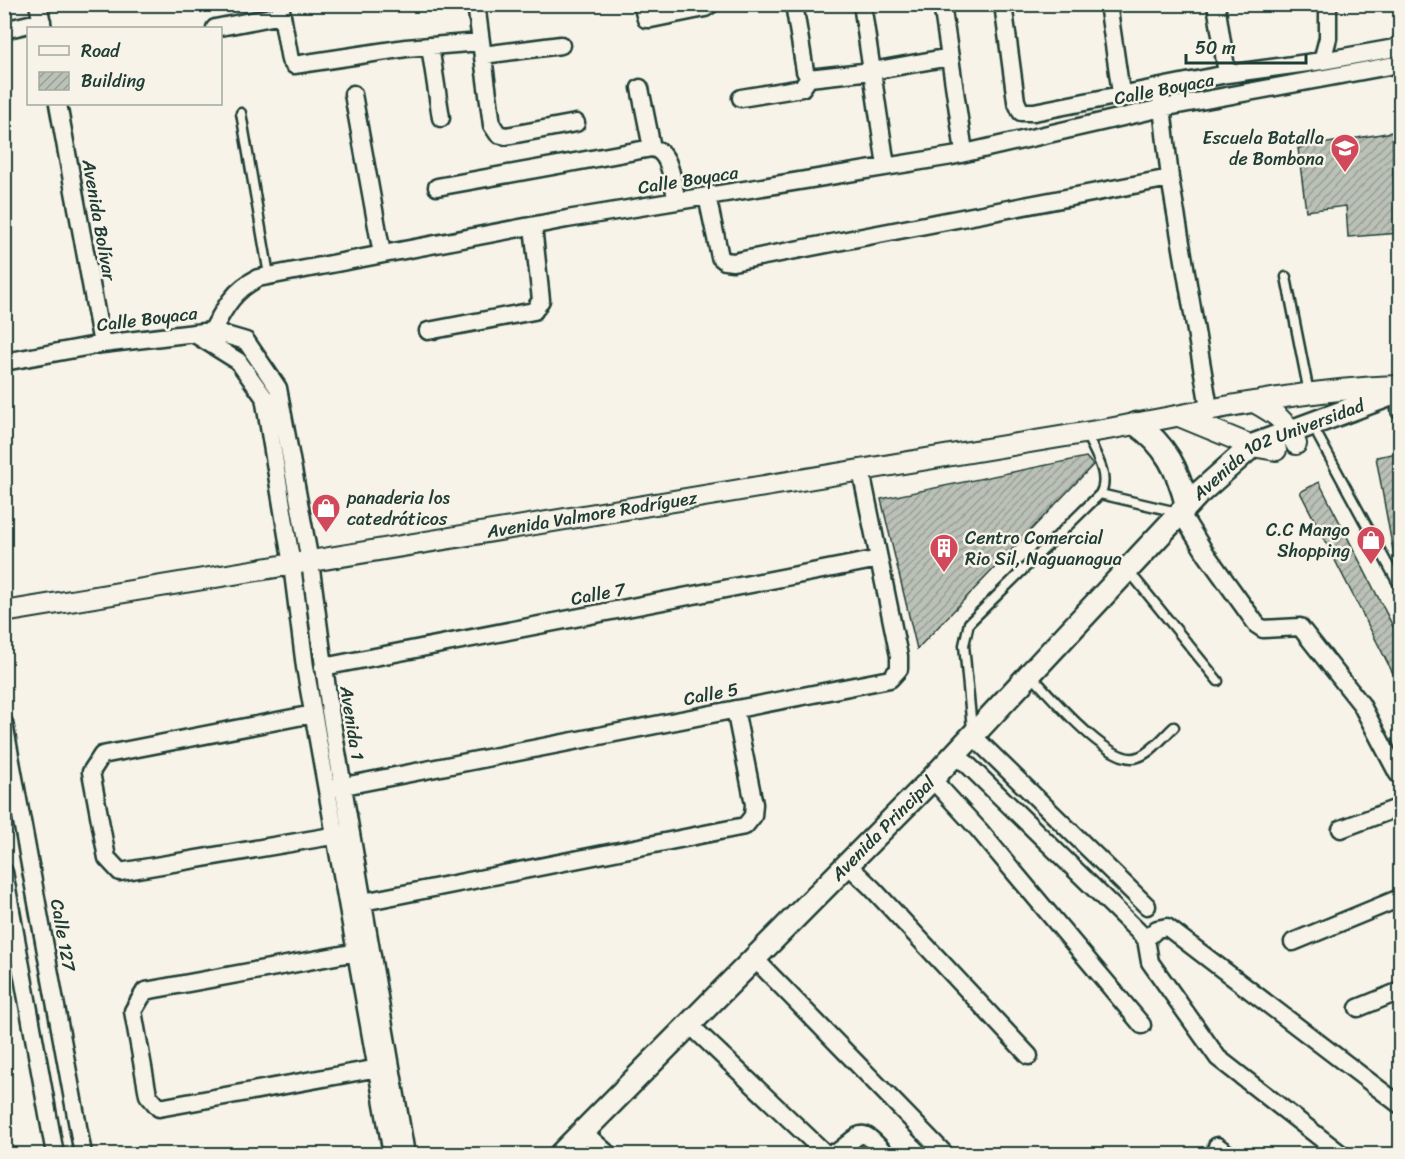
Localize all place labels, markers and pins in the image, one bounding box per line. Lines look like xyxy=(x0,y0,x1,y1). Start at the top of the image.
place label: Escuela Batalla de Bombona xyxy=(1202,122,1324,175)
school or university icon: Escuela Batalla de Bombona xyxy=(1329,132,1361,174)
place label: panaderia los catedráticos xyxy=(346,482,451,535)
shop icon: panaderia los catedráticos xyxy=(310,492,342,534)
place label: C.C Mango Shopping xyxy=(1266,514,1350,567)
place label: Centro Comercial Rio Sil, Naguanagua xyxy=(965,522,1122,575)
shop icon: C.C Mango Shopping xyxy=(1355,524,1387,566)
building icon: Centro Comercial Rio Sil, Naguanagua xyxy=(928,532,960,574)

